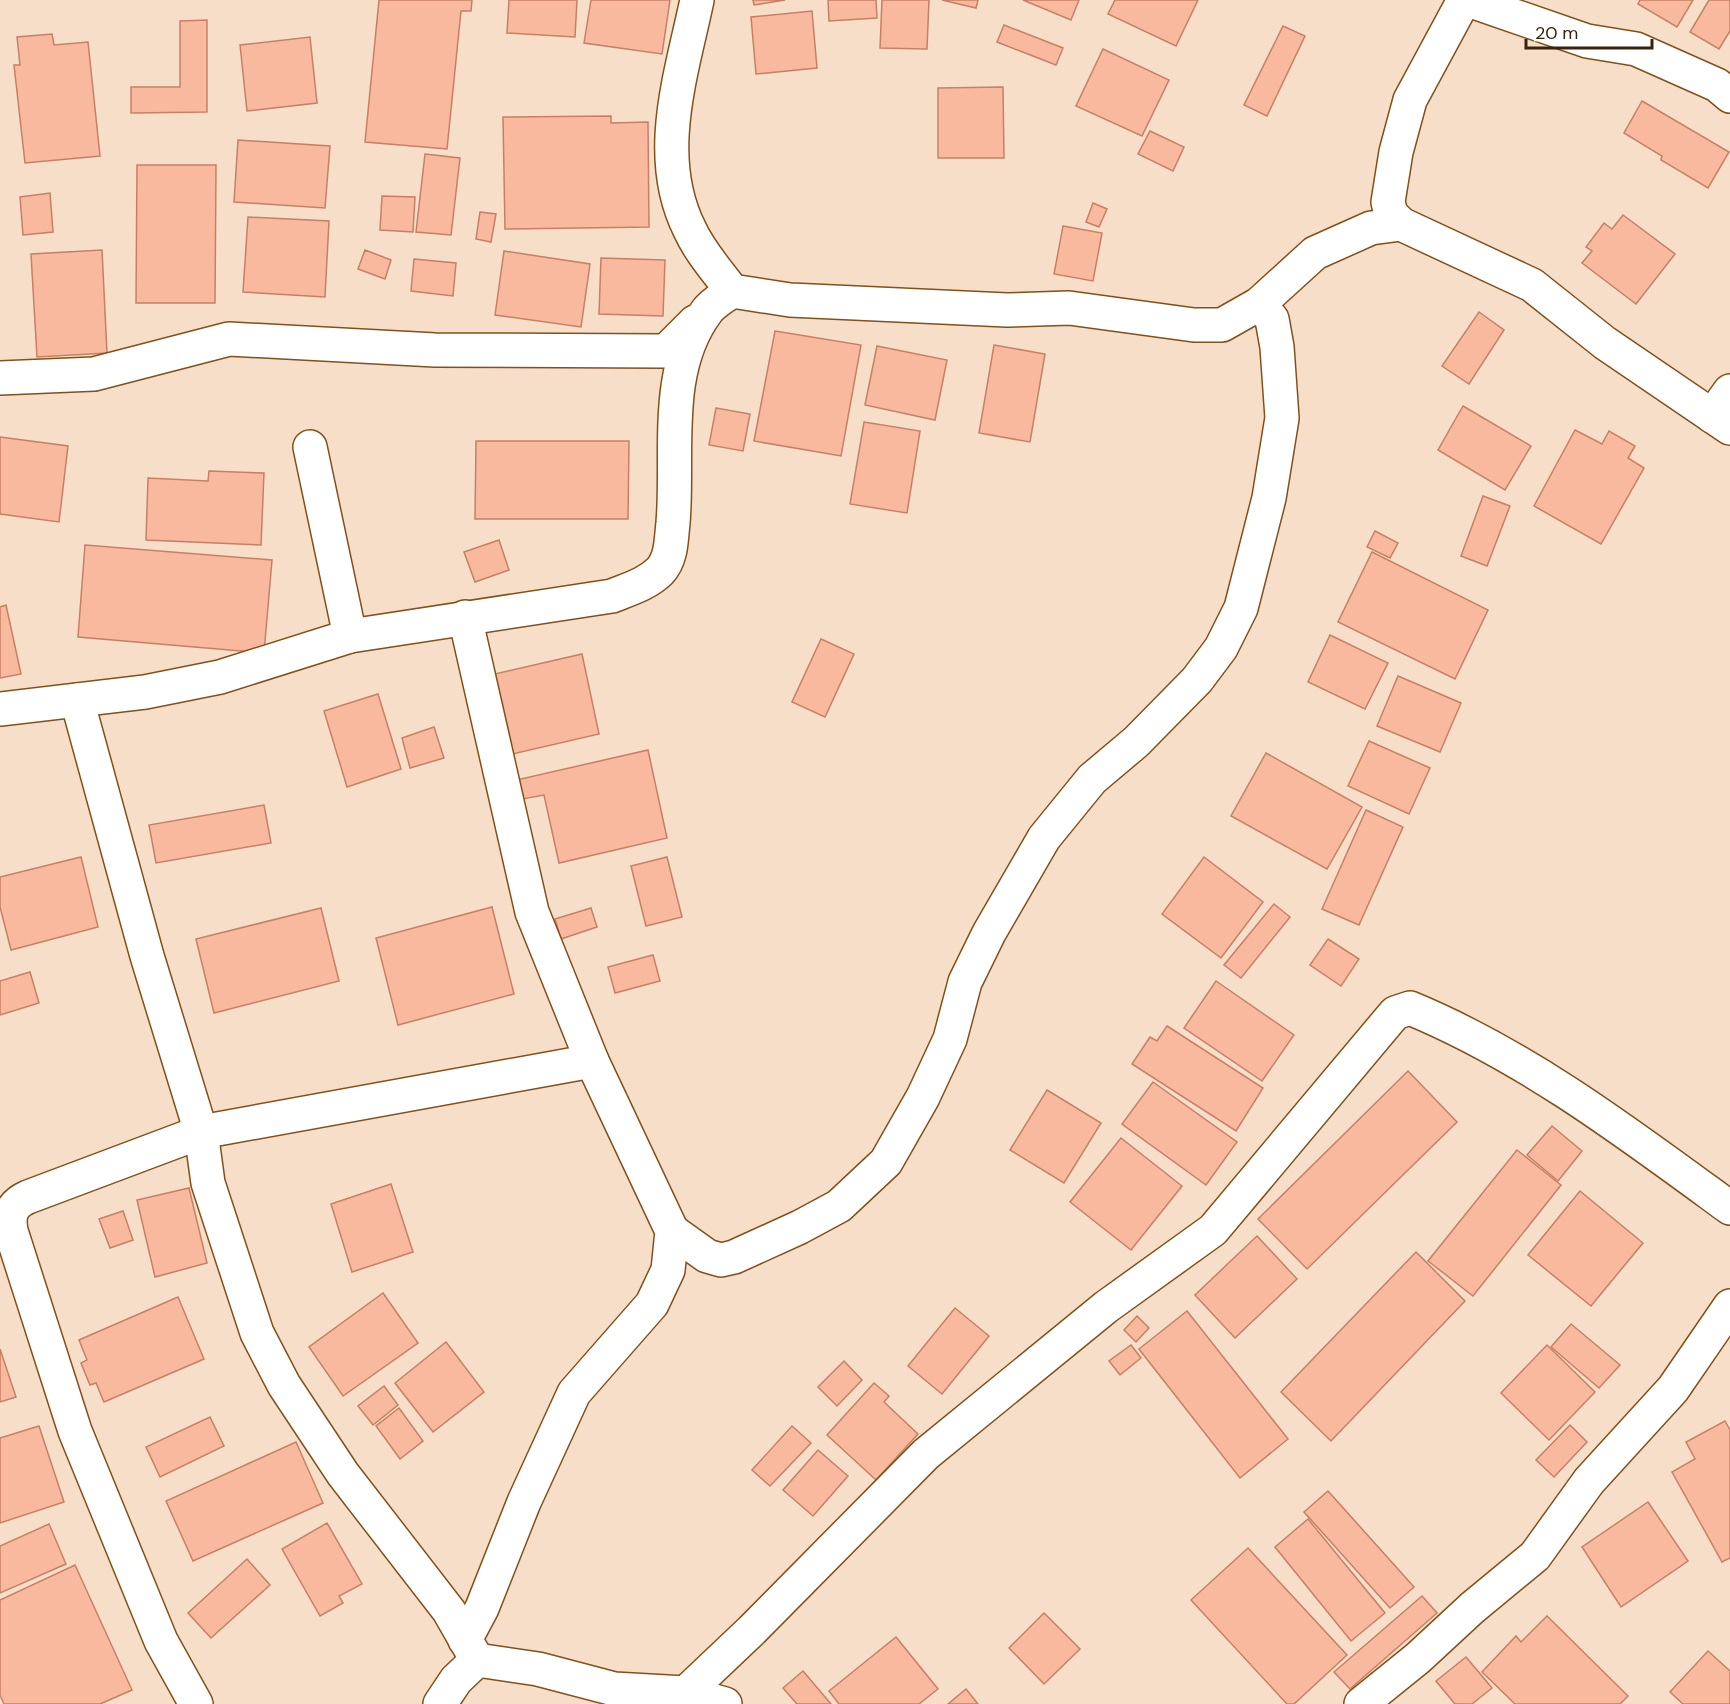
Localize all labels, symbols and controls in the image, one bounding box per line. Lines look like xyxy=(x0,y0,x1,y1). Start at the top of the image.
scale bar xyxy=(1526,12,1652,50)
text: 20 m xyxy=(1535,21,1578,45)

